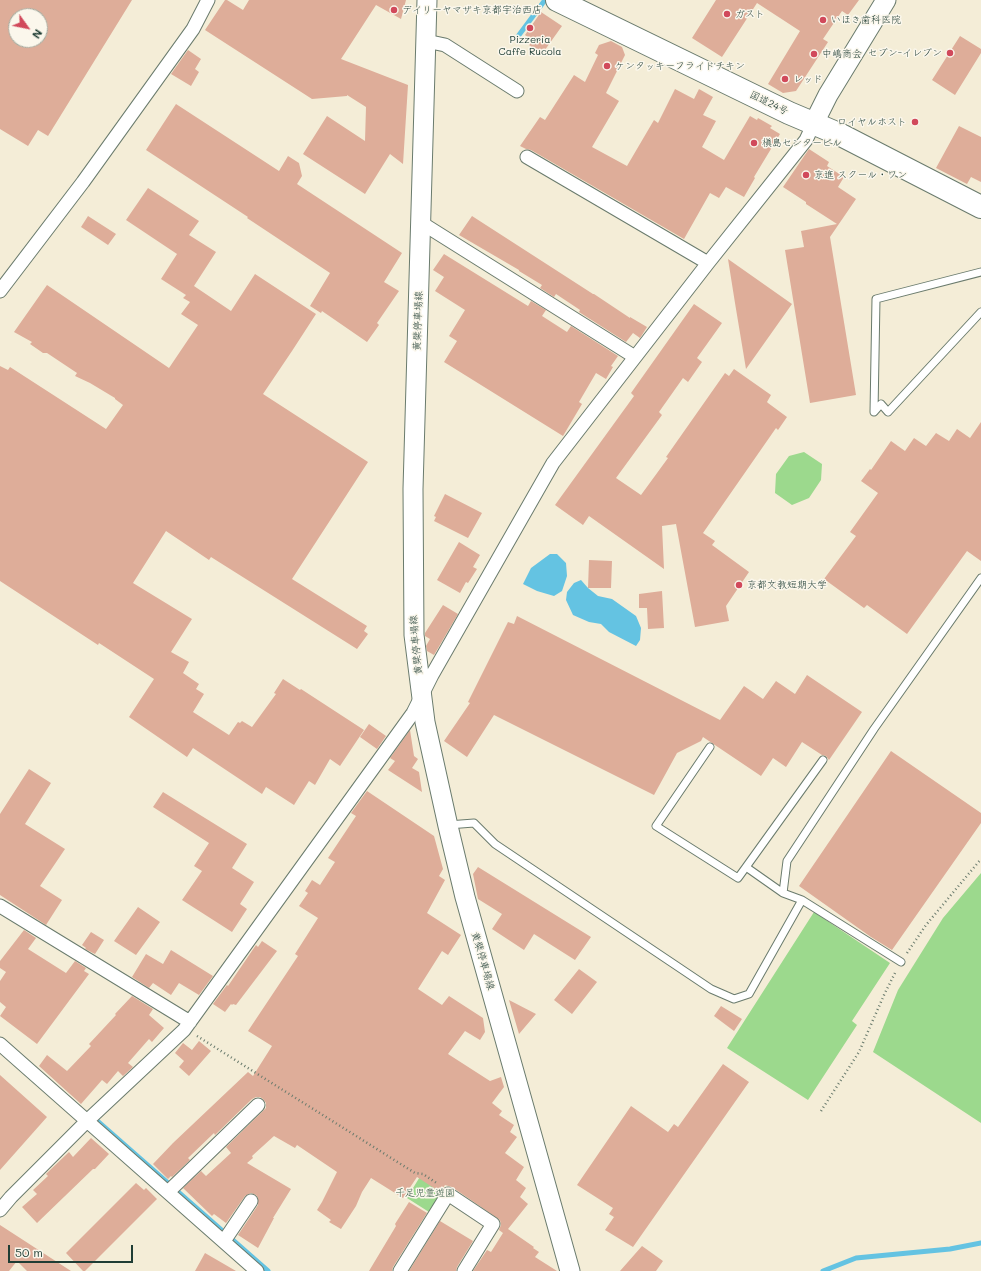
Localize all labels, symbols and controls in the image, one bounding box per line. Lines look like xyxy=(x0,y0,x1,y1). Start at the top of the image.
place label: デイリーヤマザキ京都宇治西店 xyxy=(402,4,542,16)
marker: デイリーヤマザキ京都宇治西店 xyxy=(389,5,399,15)
north arrow xyxy=(8,8,48,48)
place label: ガスト xyxy=(735,8,765,20)
marker: ガスト xyxy=(722,9,732,19)
place label: いほき歯科医院 xyxy=(831,14,901,26)
marker: いほき歯科医院 xyxy=(818,15,828,25)
marker: Pizzeria Caffe Rucola xyxy=(525,23,535,33)
text: N xyxy=(29,27,46,42)
place label: Pizzeria Caffe Rucola xyxy=(499,34,561,58)
place label: セブン-イレブン xyxy=(868,47,942,59)
place label: 中嶋商会 xyxy=(822,48,862,60)
marker: セブン-イレブン xyxy=(945,48,955,58)
marker: 中嶋商会 xyxy=(809,49,819,59)
place label: ケンタッキーフライドチキン xyxy=(615,60,745,72)
marker: ケンタッキーフライドチキン xyxy=(602,61,612,71)
place label: レッド xyxy=(793,73,823,85)
marker: レッド xyxy=(780,74,790,84)
street label: 国道24号 xyxy=(748,89,790,117)
place label: ロイヤルホスト xyxy=(837,116,907,128)
marker: ロイヤルホスト xyxy=(910,117,920,127)
place label: 槇島センタービル xyxy=(762,137,842,149)
marker: 槇島センタービル xyxy=(749,138,759,148)
place label: 京進 スクール・ワン xyxy=(814,169,907,181)
marker: 京進 スクール・ワン xyxy=(801,170,811,180)
street label: 黄檗停車場線 xyxy=(411,291,425,351)
place label: 京都文教短期大学 xyxy=(747,579,827,591)
marker: 京都文教短期大学 xyxy=(734,580,744,590)
street label: 黄檗停車場線 xyxy=(407,615,425,675)
street label: 黄檗停車場線 xyxy=(469,931,497,991)
park label: 千足児童遊園 xyxy=(395,1187,455,1199)
scale bar xyxy=(10,1237,135,1263)
text: 50 m xyxy=(15,1244,43,1260)

